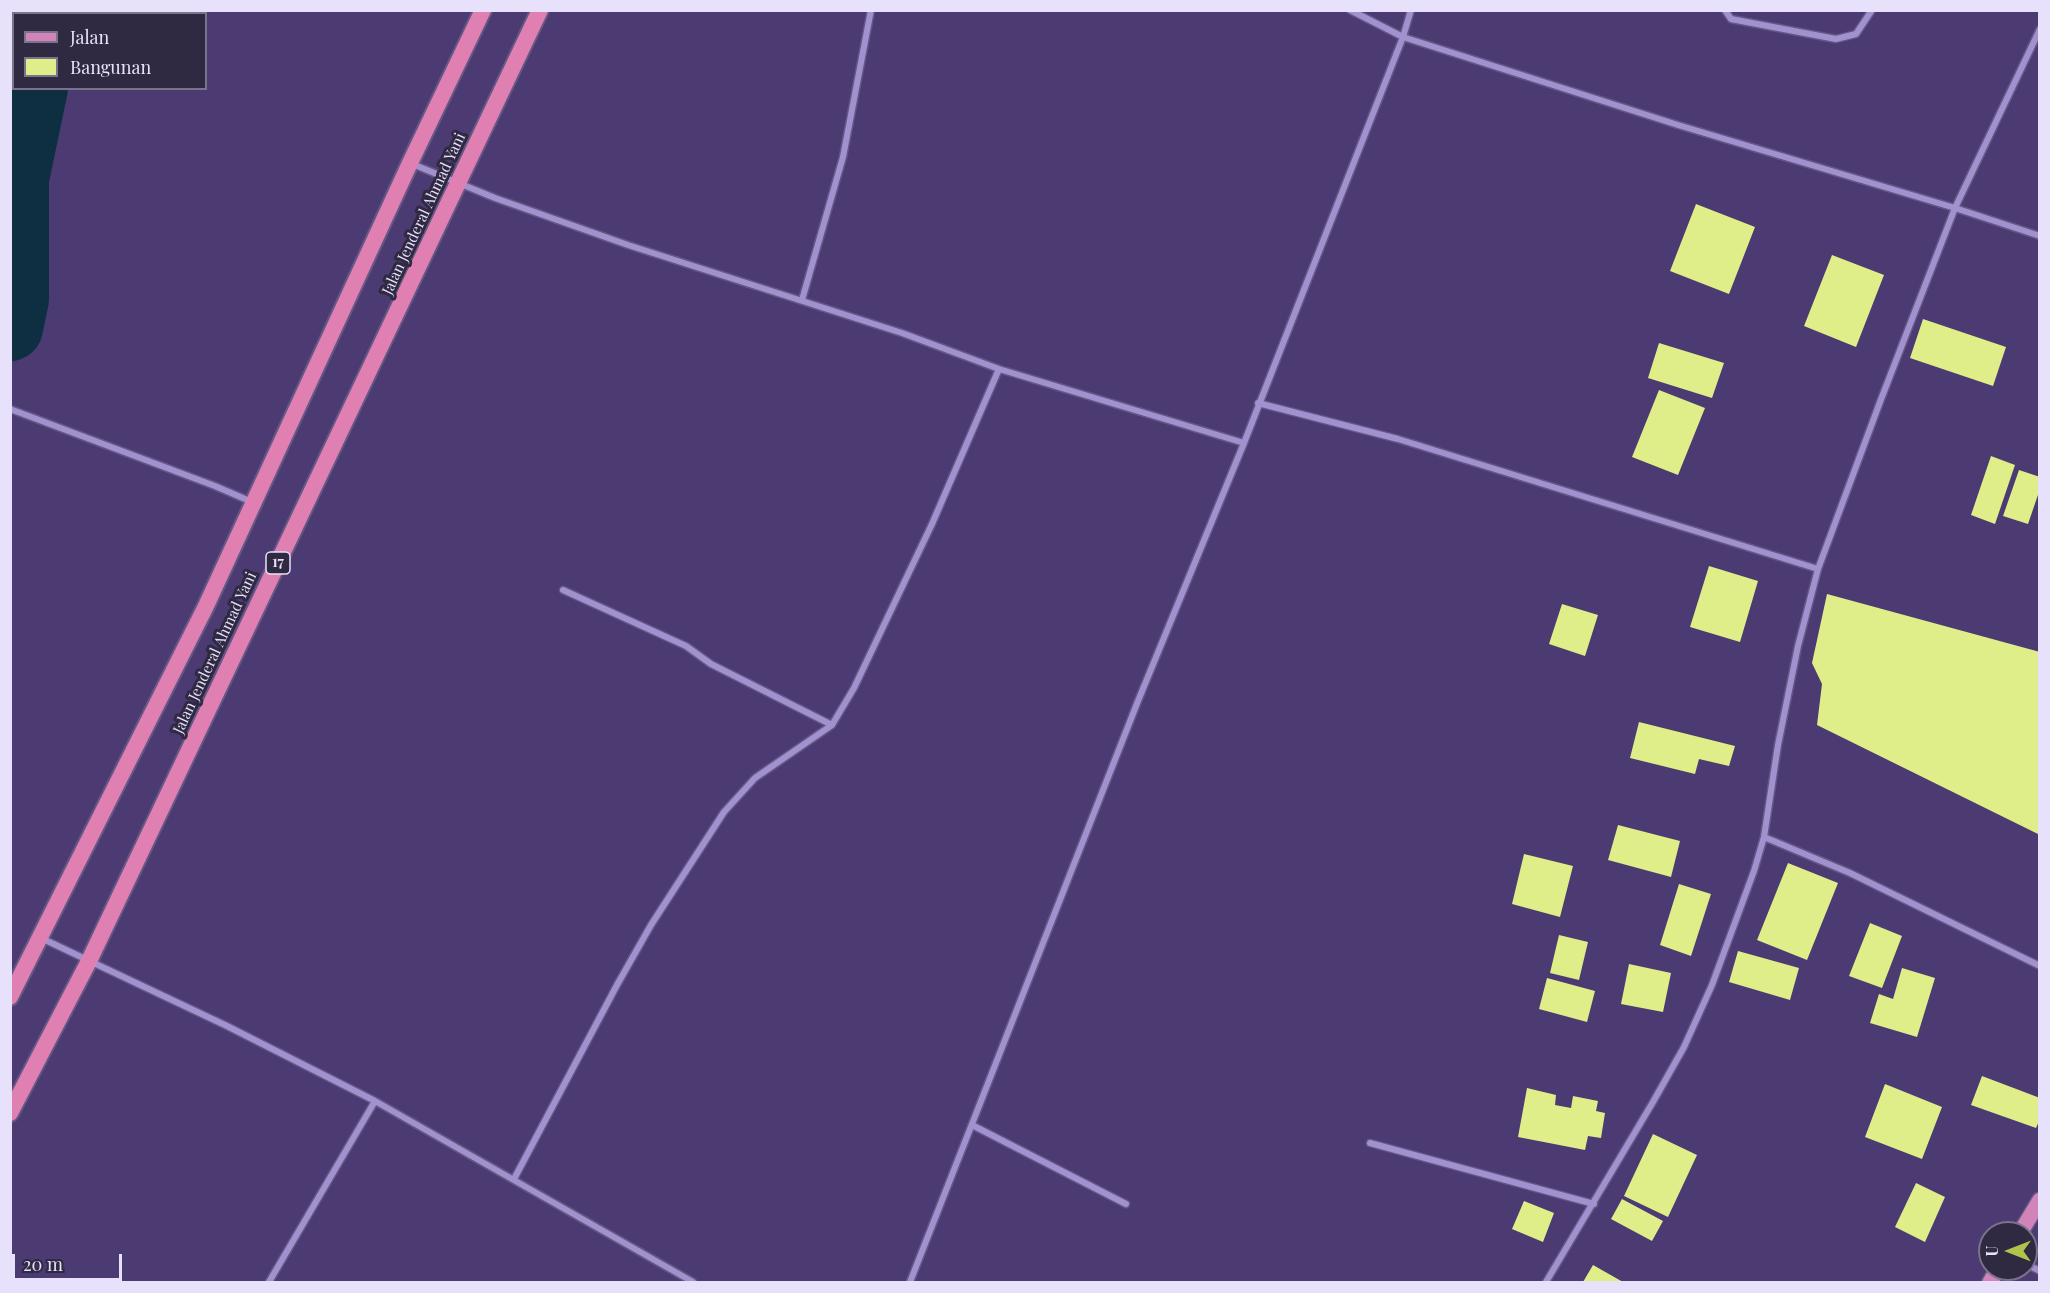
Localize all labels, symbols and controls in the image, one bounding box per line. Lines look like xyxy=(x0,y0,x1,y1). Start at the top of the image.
legend xyxy=(12,12,207,90)
text: Jalan xyxy=(70,25,109,49)
text: Bangunan xyxy=(70,55,151,79)
street label: Jalan Jenderal Ahmad Yani xyxy=(379,130,469,298)
road number: 17 xyxy=(266,552,290,574)
street label: Jalan Jenderal Ahmad Yani xyxy=(170,569,260,737)
north arrow xyxy=(1978,1221,2038,1281)
scale bar xyxy=(15,1242,124,1280)
text: U xyxy=(1981,1245,2002,1257)
text: 20 m xyxy=(23,1252,63,1276)

